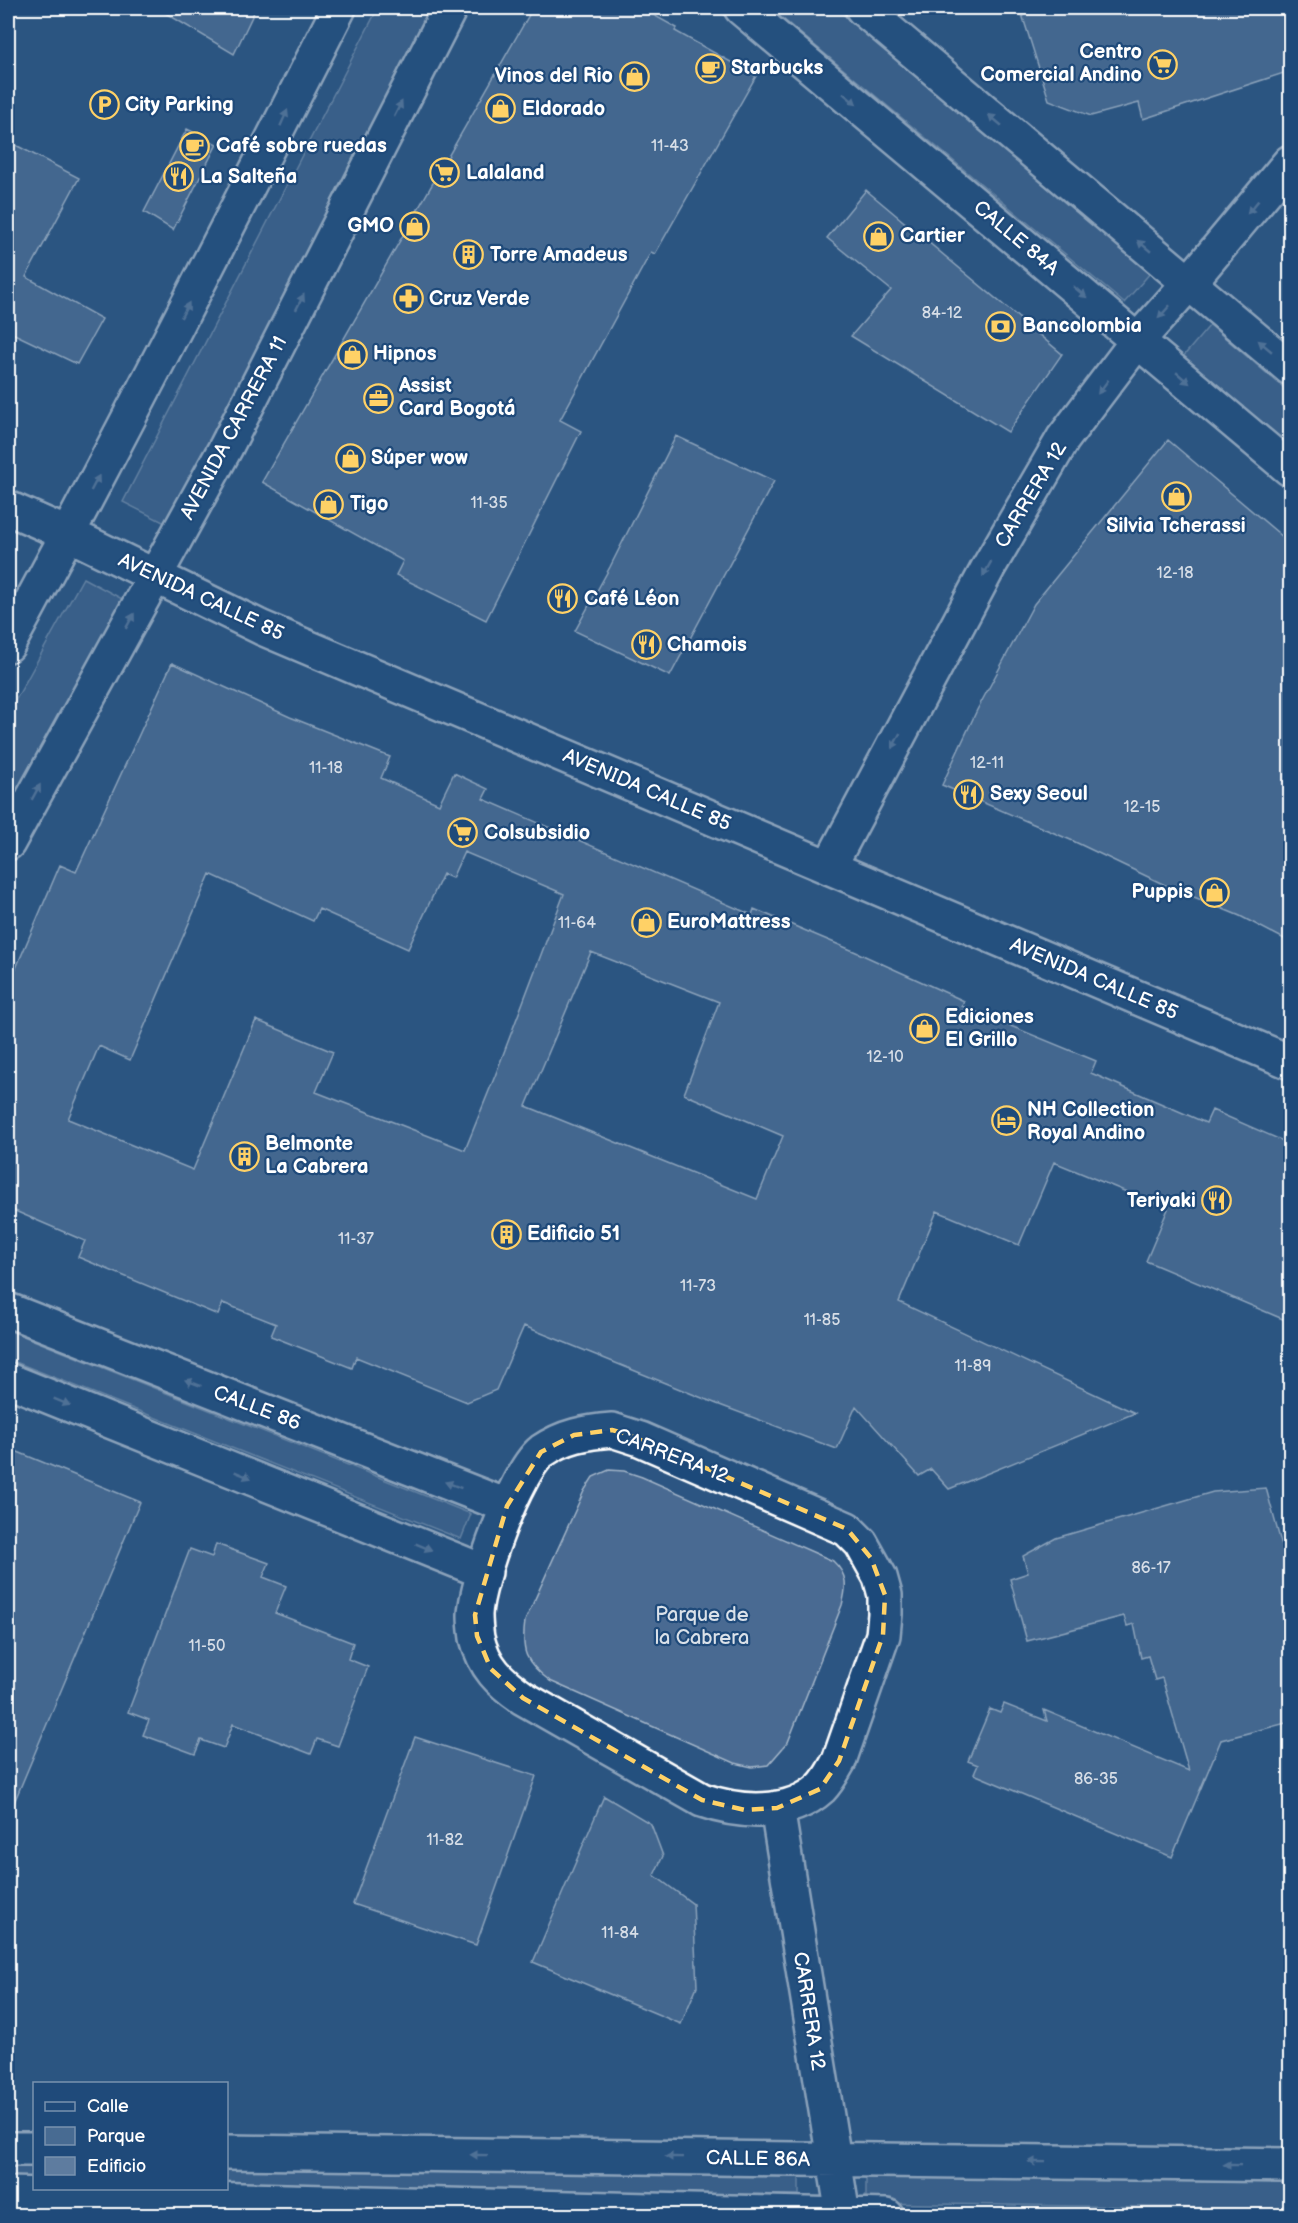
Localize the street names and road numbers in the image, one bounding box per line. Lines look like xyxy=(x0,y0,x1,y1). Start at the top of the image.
street label: CALLE 84A xyxy=(968,195,1064,281)
street label: AVENIDA CARRERA 11 xyxy=(175,332,293,524)
street label: CARRERA 12 xyxy=(990,437,1072,552)
street label: AVENIDA CALLE 85 xyxy=(114,548,288,646)
street label: AVENIDA CALLE 85 xyxy=(559,744,735,836)
street label: AVENIDA CALLE 85 xyxy=(1006,933,1182,1025)
street label: CALLE 86 xyxy=(210,1380,304,1436)
street label: CARRERA 12 xyxy=(612,1423,732,1489)
street label: CARRERA 12 xyxy=(788,1950,830,2072)
street label: CALLE 86A xyxy=(706,2146,811,2172)

